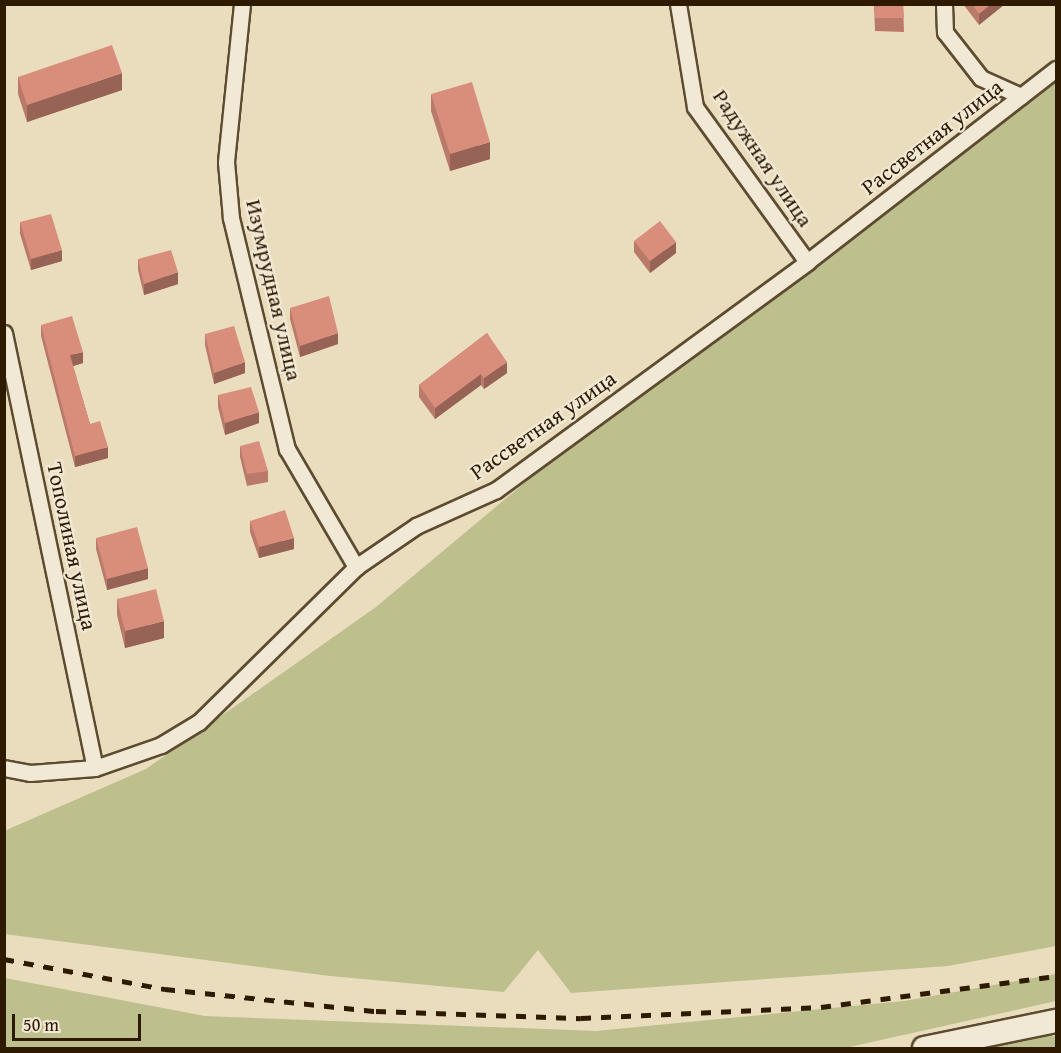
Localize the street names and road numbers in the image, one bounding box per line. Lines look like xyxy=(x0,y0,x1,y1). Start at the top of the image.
street label: Рассветная улица xyxy=(856,74,1008,200)
street label: Радужная улица xyxy=(707,84,819,232)
street label: Изумрудная улица xyxy=(240,197,308,383)
street label: Рассветная улица xyxy=(465,365,621,485)
street label: Тополиная улица xyxy=(41,460,103,632)

